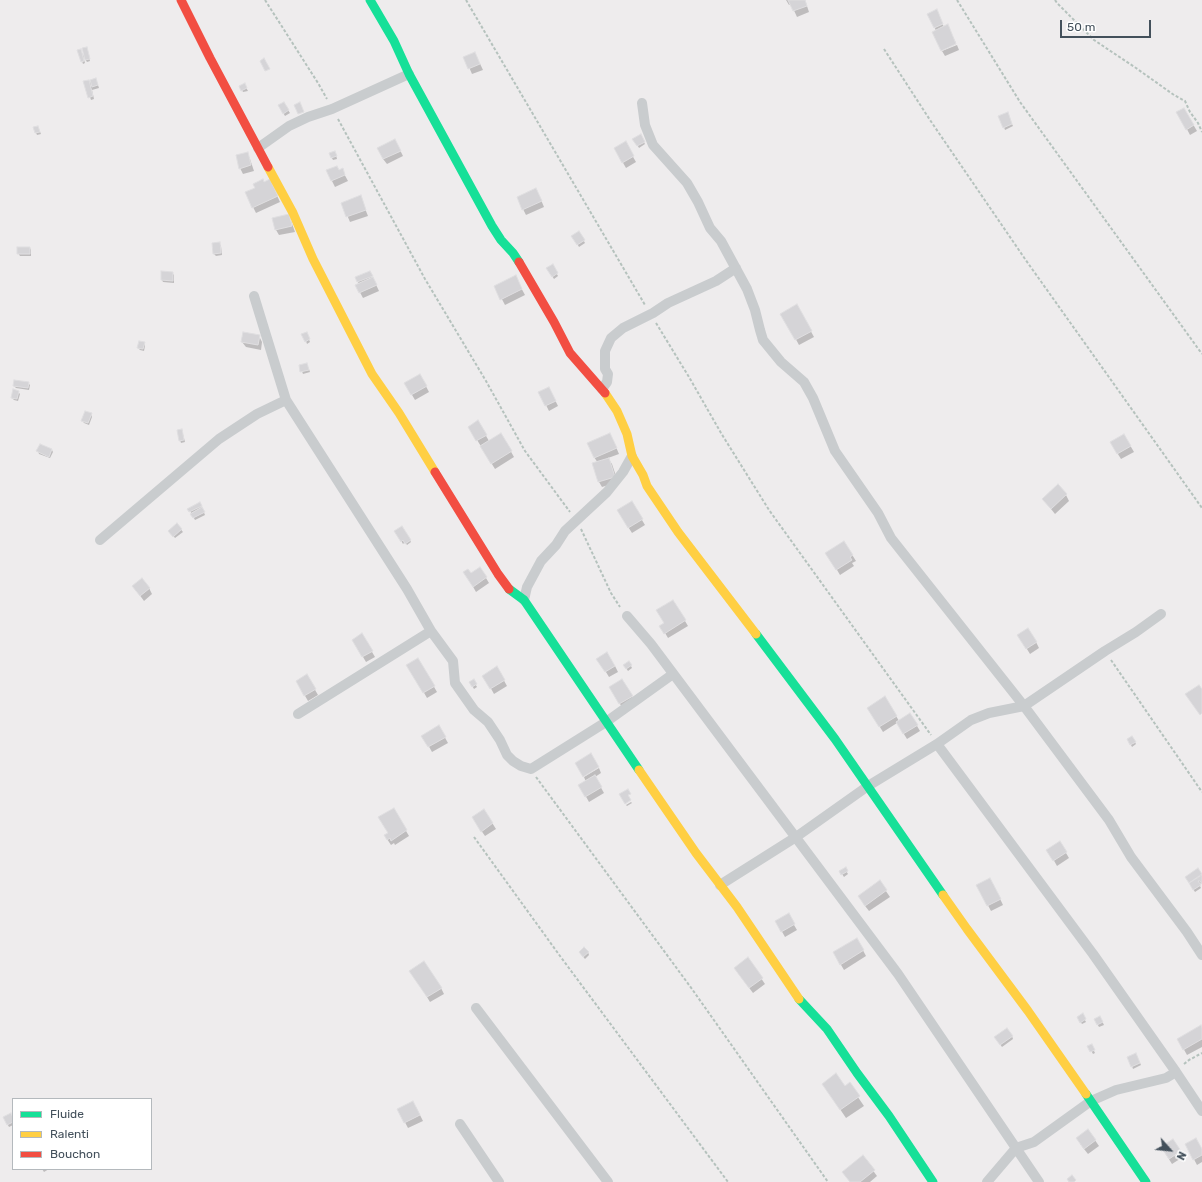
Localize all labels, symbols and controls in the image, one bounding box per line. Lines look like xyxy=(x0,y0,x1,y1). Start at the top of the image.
scale bar xyxy=(1062,12,1153,38)
text: 50 m xyxy=(1067,20,1095,34)
legend xyxy=(12,1098,152,1170)
text: Fluide xyxy=(50,1107,84,1121)
text: Ralenti xyxy=(50,1127,89,1141)
north arrow xyxy=(1150,1130,1190,1170)
text: Bouchon xyxy=(50,1147,100,1161)
text: N xyxy=(1174,1149,1189,1162)

